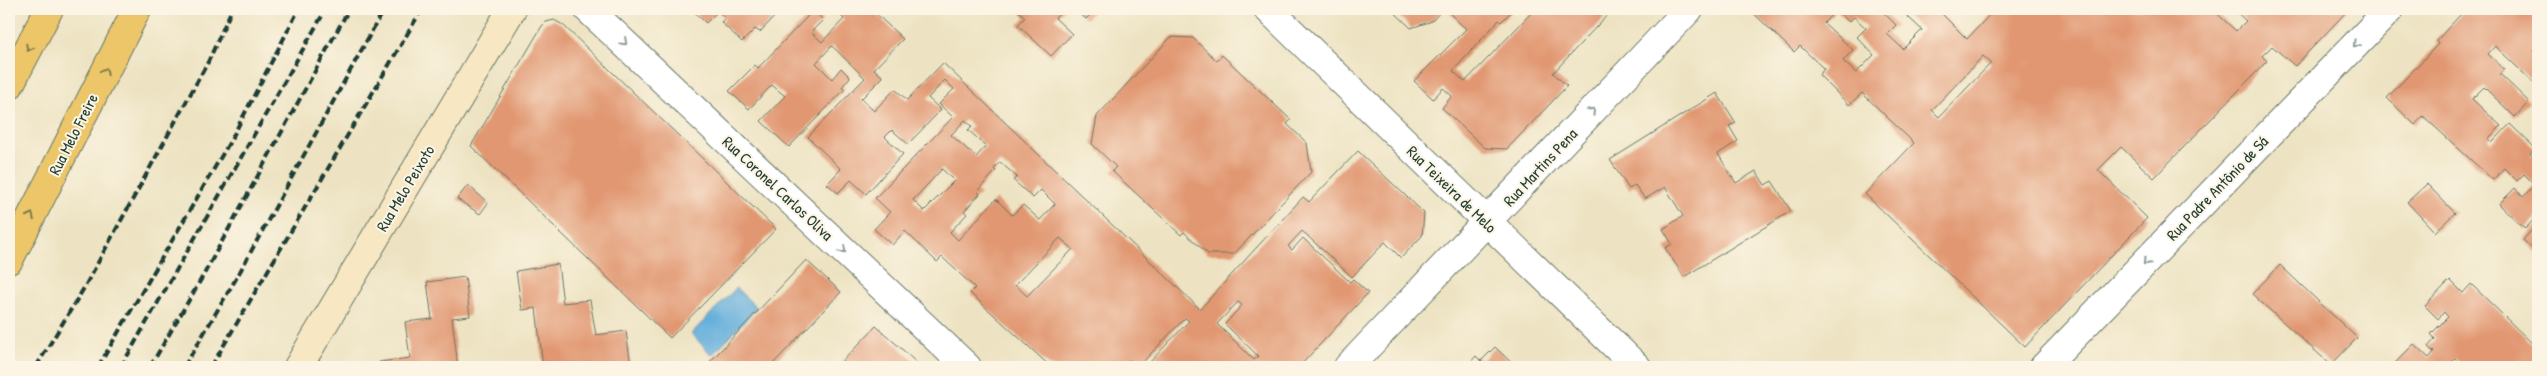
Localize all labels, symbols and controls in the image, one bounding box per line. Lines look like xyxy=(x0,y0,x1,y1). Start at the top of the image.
one-way arrow xyxy=(618,36,627,45)
one-way arrow xyxy=(2353,38,2362,47)
one-way arrow xyxy=(25,42,35,51)
one-way arrow xyxy=(99,68,109,77)
street label: Rua Melo Freire xyxy=(43,89,103,178)
one-way arrow xyxy=(1586,108,1595,117)
street label: Rua Martins Pena xyxy=(1498,123,1582,211)
street label: Rua Coronel Carlos Oliva xyxy=(718,131,838,245)
street label: Rua Padre Antônio de Sá xyxy=(2161,131,2273,245)
street label: Rua Melo Peixoto xyxy=(371,140,440,235)
street label: Rua Teixeira de Melo xyxy=(1402,140,1502,238)
one-way arrow xyxy=(25,212,35,221)
one-way arrow xyxy=(838,244,847,253)
one-way arrow xyxy=(2143,256,2152,265)

